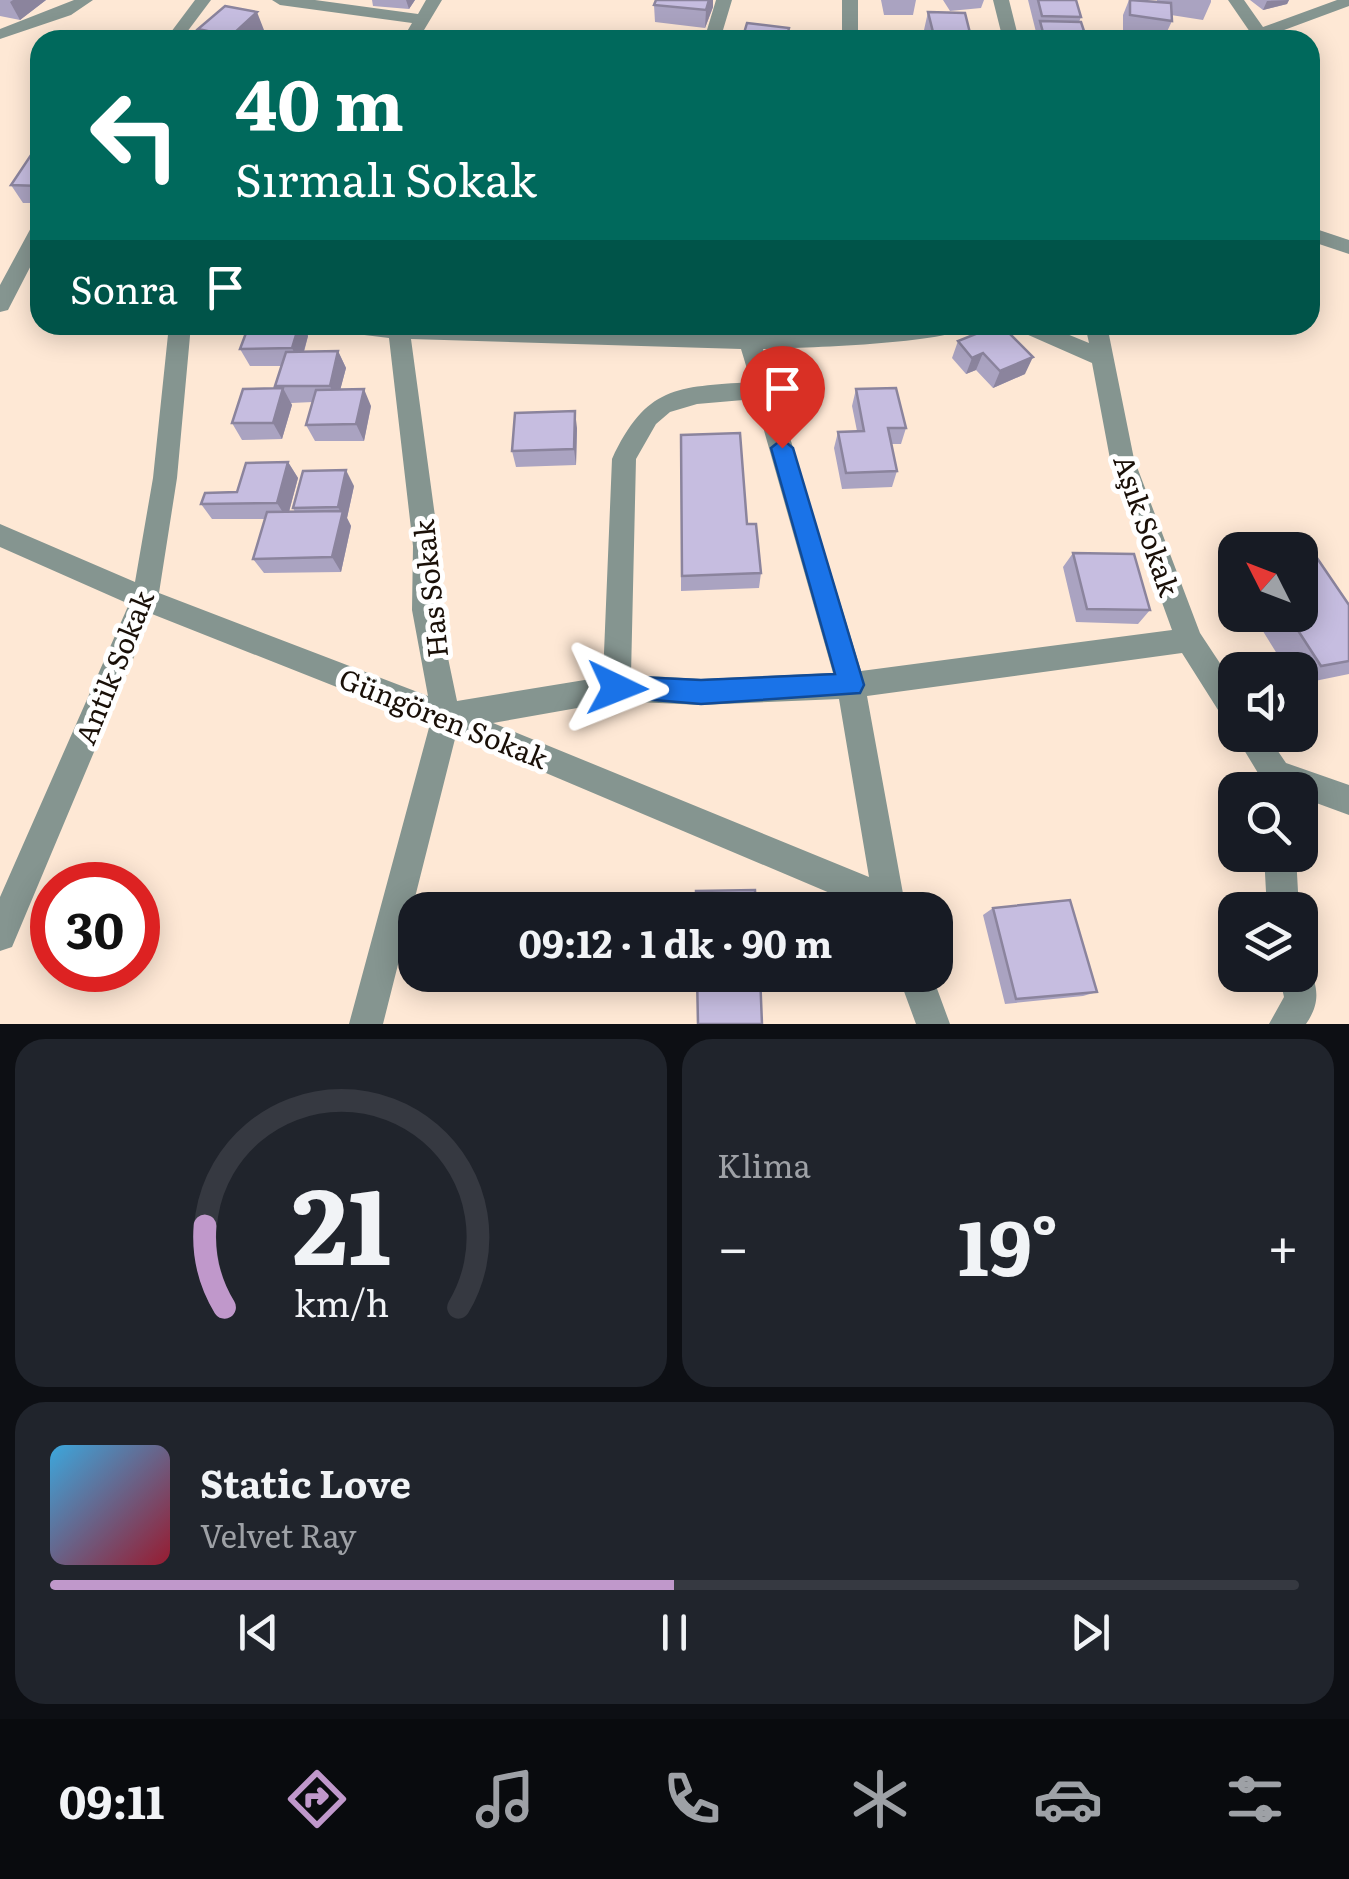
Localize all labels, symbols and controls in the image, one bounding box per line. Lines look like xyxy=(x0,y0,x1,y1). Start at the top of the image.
text: 40 m xyxy=(235,49,404,153)
icon: left xyxy=(70,70,200,200)
text: Sırmalı Sokak xyxy=(235,144,537,211)
text: Sonra xyxy=(70,259,178,316)
icon: arrive xyxy=(198,260,253,315)
pin xyxy=(740,346,825,449)
icon: arrive xyxy=(755,361,810,416)
street label: Aşık Sokak xyxy=(1104,449,1192,602)
street label: Has Sokak xyxy=(401,517,457,660)
north arrow xyxy=(1218,532,1318,632)
map controls xyxy=(1218,532,1318,992)
street label: Antik Sokak xyxy=(63,583,163,750)
position arrow xyxy=(565,636,669,740)
button: sound xyxy=(1218,652,1318,752)
street label: Güngören Sokak xyxy=(333,656,556,778)
button: search xyxy=(1218,772,1318,872)
speed limit sign: 30 xyxy=(30,862,160,992)
button: layers xyxy=(1218,892,1318,992)
text: 09:12 · 1 dk · 90 m xyxy=(519,913,833,970)
text: Klima xyxy=(717,1140,811,1188)
text: 21 xyxy=(292,1143,390,1297)
text: 19° xyxy=(958,1188,1058,1299)
text: − xyxy=(717,1203,749,1285)
text: + xyxy=(1267,1203,1299,1285)
text: km/h xyxy=(293,1275,389,1328)
text: Static Love xyxy=(200,1453,411,1510)
text: Velvet Ray xyxy=(200,1510,356,1558)
icon: previous xyxy=(231,1605,286,1660)
icon: pause xyxy=(647,1605,702,1660)
icon: next xyxy=(1063,1605,1118,1660)
icon: directions xyxy=(282,1764,352,1834)
icon: music xyxy=(470,1764,540,1834)
icon: phone xyxy=(657,1764,727,1834)
icon: climate xyxy=(845,1764,915,1834)
icon: car xyxy=(1033,1764,1103,1834)
icon: filters xyxy=(1220,1764,1290,1834)
text: 09:11 xyxy=(59,1766,165,1833)

